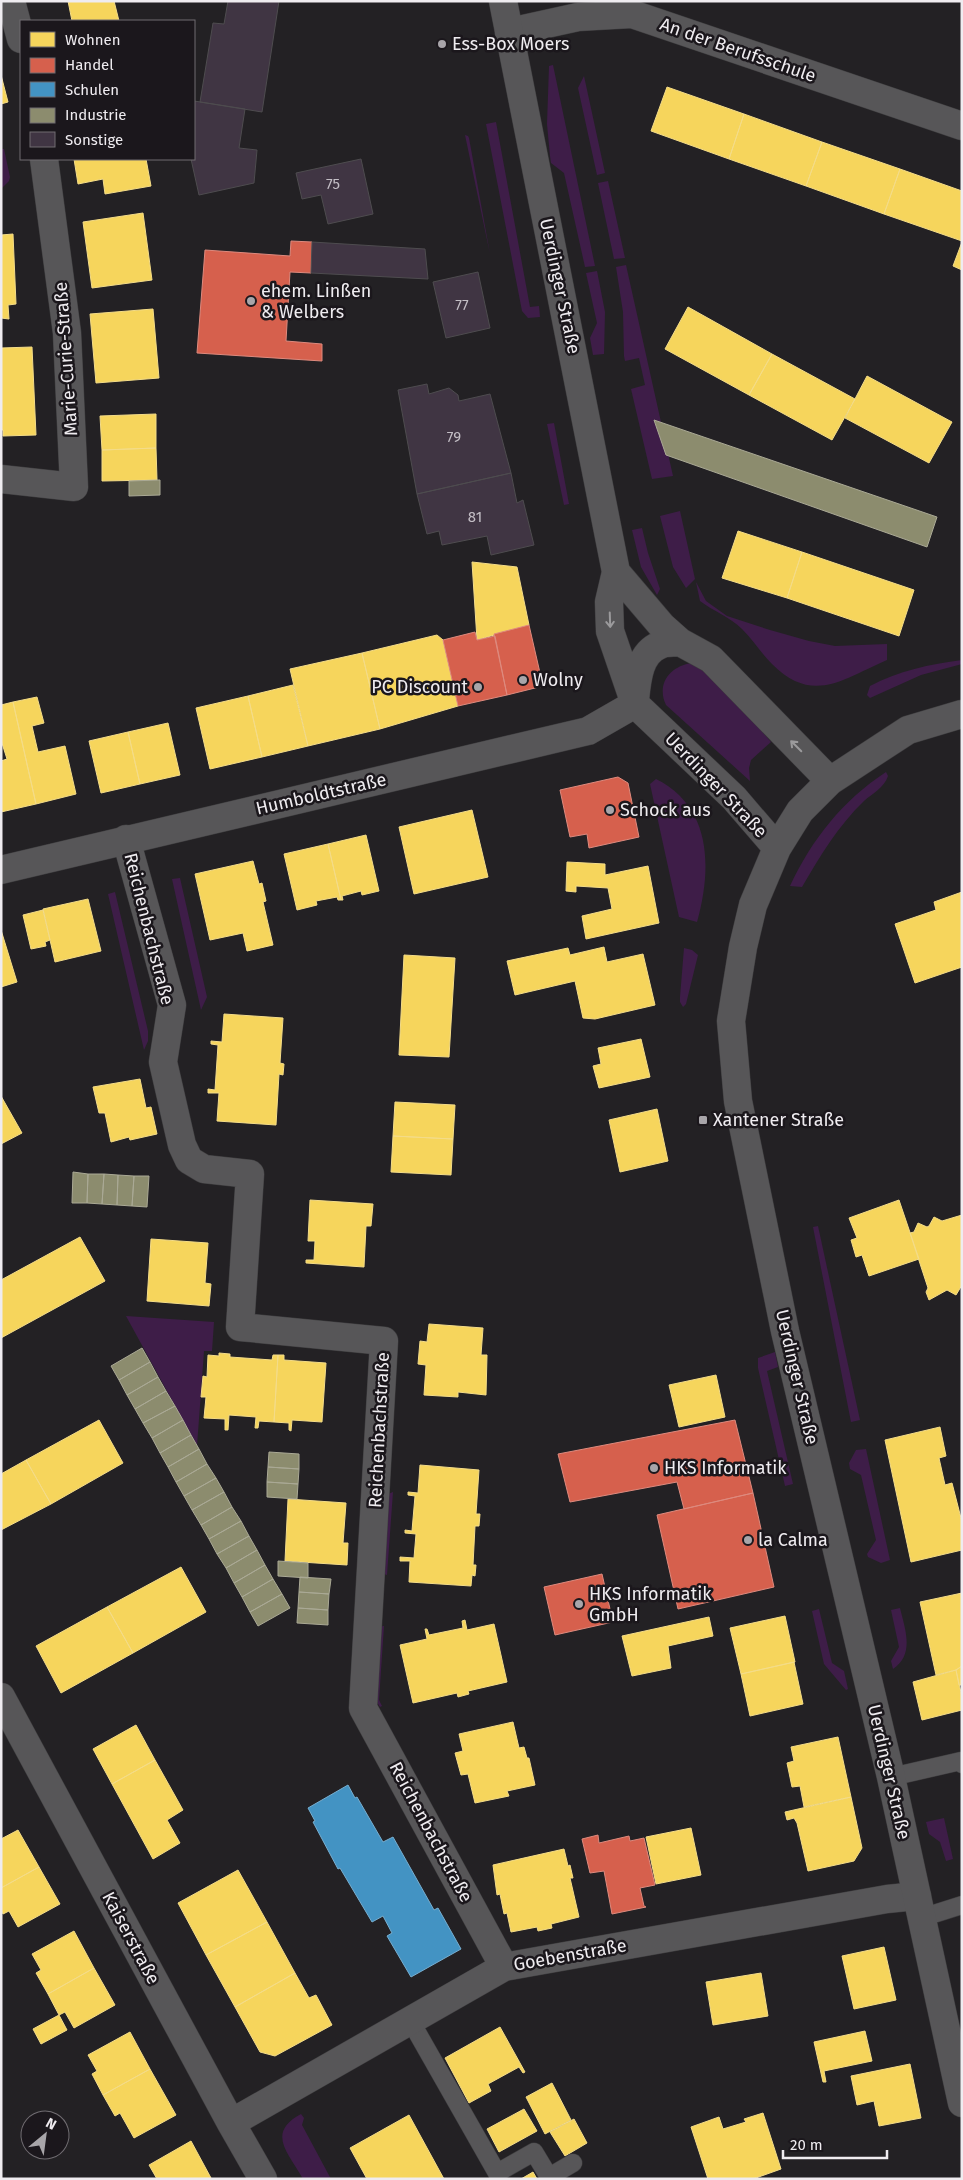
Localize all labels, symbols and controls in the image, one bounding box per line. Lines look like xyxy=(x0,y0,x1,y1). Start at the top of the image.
street label: An der Berufsschule xyxy=(657,13,819,87)
legend xyxy=(20,20,195,160)
text: Wohnen xyxy=(65,31,121,49)
place label: Ess-Box Moers xyxy=(452,33,569,55)
marker: Ess-Box Moers xyxy=(436,38,448,50)
text: Handel xyxy=(65,56,114,74)
text: Schulen xyxy=(65,81,119,99)
text: Industrie xyxy=(65,106,127,124)
text: Sonstige xyxy=(65,131,123,149)
house number: 75 xyxy=(326,175,340,193)
street label: Uerdinger Straße xyxy=(535,216,585,356)
place label: ehem. Linßen & Welbers xyxy=(261,280,371,323)
street label: Marie-Curie-Straße xyxy=(50,281,82,437)
marker: ehem. Linßen & Welbers xyxy=(245,295,257,307)
house number: 77 xyxy=(455,296,469,314)
house number: 79 xyxy=(447,428,461,446)
house number: 81 xyxy=(468,508,482,526)
one-way arrow xyxy=(605,612,615,628)
place label: Wolny xyxy=(533,669,583,691)
marker: Wolny xyxy=(517,674,529,686)
place label: PC Discount xyxy=(371,676,468,698)
marker: PC Discount xyxy=(472,681,484,693)
street label: Uerdinger Straße xyxy=(660,728,772,842)
one-way arrow xyxy=(790,740,802,753)
street label: Humboldtstraße xyxy=(254,768,388,820)
place label: Schock aus xyxy=(620,799,711,821)
marker: Schock aus xyxy=(604,804,616,816)
street label: Reichenbachstraße xyxy=(119,851,179,1007)
place label: Xantener Straße xyxy=(713,1109,844,1131)
marker: Xantener Straße xyxy=(697,1114,709,1126)
street label: Uerdinger Straße xyxy=(771,1307,823,1447)
street label: Reichenbachstraße xyxy=(364,1352,394,1508)
place label: HKS Informatik xyxy=(664,1457,787,1479)
marker: HKS Informatik xyxy=(648,1462,660,1474)
place label: la Calma xyxy=(758,1529,828,1551)
marker: la Calma xyxy=(742,1534,754,1546)
place label: HKS Informatik GmbH xyxy=(589,1583,712,1626)
marker: HKS Informatik GmbH xyxy=(573,1598,585,1610)
street label: Uerdinger Straße xyxy=(863,1702,915,1842)
street label: Reichenbachstraße xyxy=(385,1758,477,1906)
street label: Kaiserstraße xyxy=(97,1888,165,1988)
street label: Goebenstraße xyxy=(512,1934,628,1976)
north arrow xyxy=(20,2110,70,2160)
text: N xyxy=(43,2114,59,2134)
scale bar xyxy=(783,2128,887,2160)
text: 20 m xyxy=(790,2136,823,2154)

